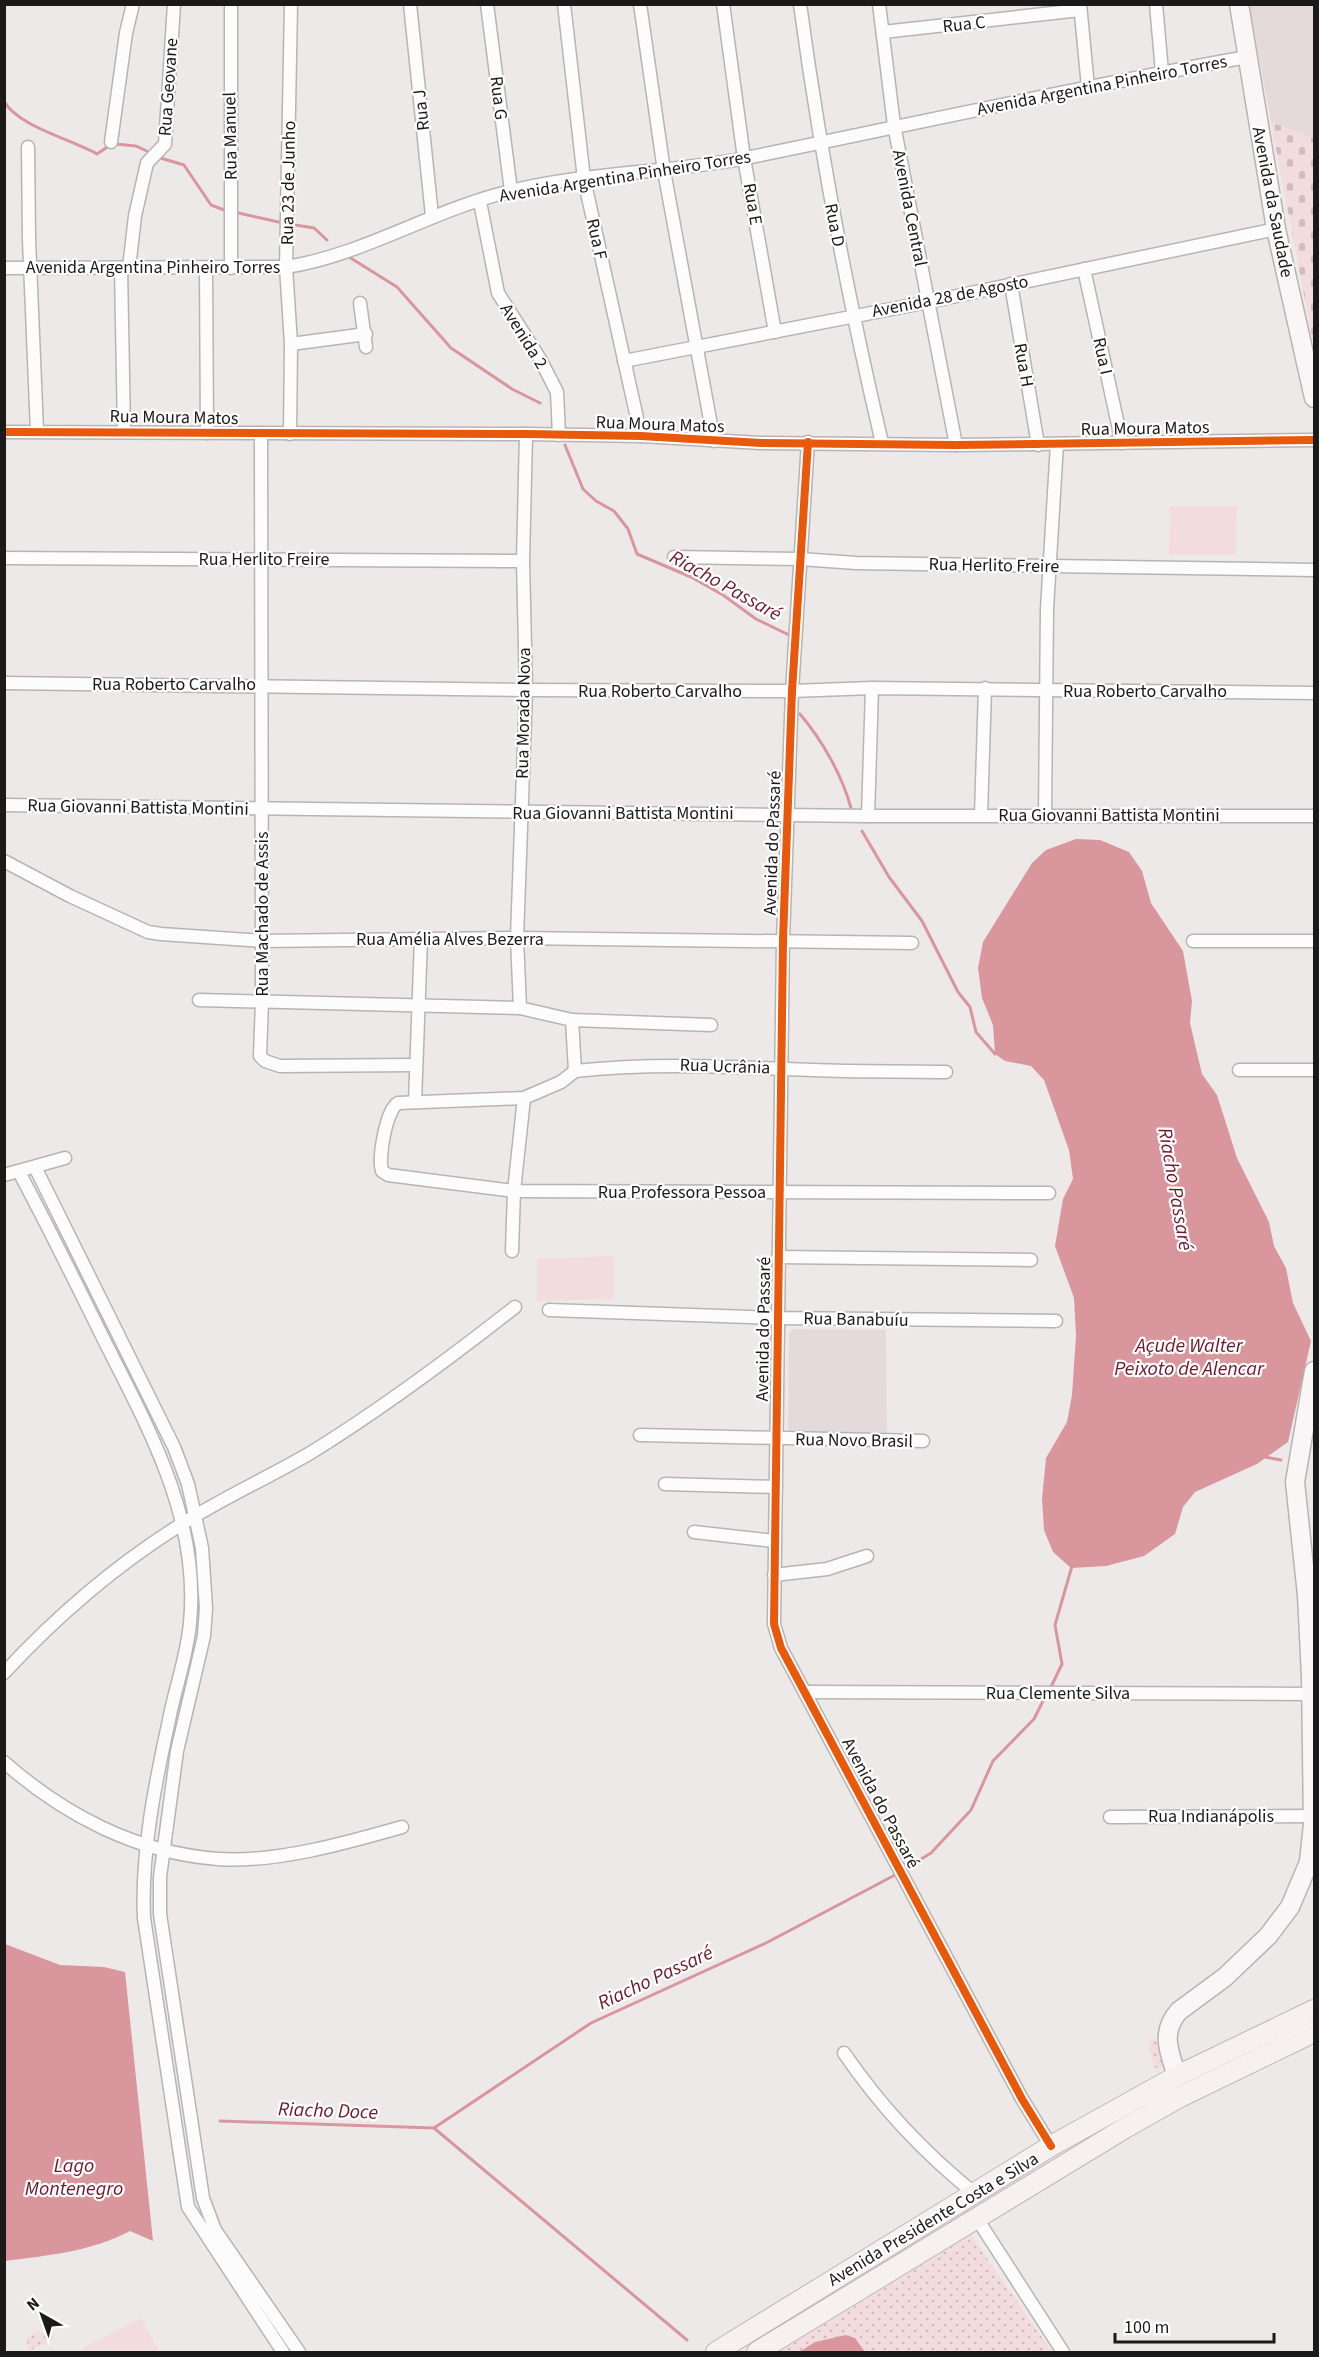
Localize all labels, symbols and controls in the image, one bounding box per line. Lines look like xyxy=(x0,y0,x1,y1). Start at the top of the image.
street label: Rua C xyxy=(941,10,987,39)
street label: Rua Geovane xyxy=(153,37,184,137)
street label: Avenida Argentina Pinheiro Torres xyxy=(975,49,1229,122)
street label: Rua G xyxy=(483,75,514,121)
street label: Rua J xyxy=(407,88,436,132)
street label: Rua Manuel xyxy=(217,92,244,180)
street label: Rua 23 de Junho xyxy=(275,121,302,245)
street label: Avenida da Saudade xyxy=(1246,125,1299,280)
street label: Avenida Argentina Pinheiro Torres xyxy=(498,144,753,209)
street label: Avenida Central xyxy=(886,148,933,269)
street label: Rua E xyxy=(737,181,768,227)
street label: Rua D xyxy=(818,201,851,249)
street label: Rua F xyxy=(580,216,613,262)
street label: Avenida Argentina Pinheiro Torres xyxy=(26,255,280,280)
street label: Avenida 28 de Agosto xyxy=(870,269,1030,324)
street label: Avenida 2 xyxy=(494,299,553,374)
street label: Rua I xyxy=(1086,335,1119,377)
street label: Rua H xyxy=(1007,341,1040,389)
street label: Rua Moura Matos xyxy=(109,404,239,431)
street label: Rua Moura Matos xyxy=(595,410,725,439)
street label: Rua Moura Matos xyxy=(1080,415,1210,442)
water label: Riacho Passaré xyxy=(664,543,787,628)
street label: Rua Herlito Freire xyxy=(199,547,329,572)
street label: Rua Herlito Freire xyxy=(928,552,1060,579)
street label: Rua Morada Nova xyxy=(510,647,537,779)
street label: Rua Roberto Carvalho xyxy=(92,672,256,697)
street label: Rua Roberto Carvalho xyxy=(578,679,742,704)
street label: Rua Roberto Carvalho xyxy=(1063,679,1227,704)
street label: Avenida do Passaré xyxy=(757,770,788,916)
street label: Rua Giovanni Battista Montini xyxy=(27,793,249,822)
street label: Rua Giovanni Battista Montini xyxy=(512,801,734,826)
street label: Rua Giovanni Battista Montini xyxy=(998,803,1220,828)
street label: Rua Machado de Assis xyxy=(250,831,275,997)
street label: Rua Amélia Alves Bezerra xyxy=(356,927,544,952)
street label: Rua Ucrânia xyxy=(679,1052,771,1081)
water label: Riacho Passaré xyxy=(1150,1125,1200,1253)
street label: Rua Professora Pessoa xyxy=(598,1180,766,1205)
street label: Avenida do Passaré xyxy=(750,1256,777,1402)
street label: Rua Banabuíu xyxy=(803,1306,909,1333)
water label: Açude Walter Peixoto de Alencar xyxy=(1114,1332,1265,1383)
street label: Rua Novo Brasil xyxy=(795,1427,913,1454)
street label: Rua Clemente Silva xyxy=(986,1681,1130,1706)
street label: Avenida do Passaré xyxy=(836,1733,926,1873)
street label: Rua Indianápolis xyxy=(1148,1804,1274,1829)
water label: Riacho Passaré xyxy=(593,1939,718,2017)
water label: Riacho Doce xyxy=(277,2095,379,2127)
street label: Avenida Presidente Costa e Silva xyxy=(823,2146,1043,2292)
water label: Lago Montenegro xyxy=(25,2152,123,2203)
north arrow xyxy=(12,2285,72,2345)
text: N xyxy=(22,2292,44,2316)
scale bar xyxy=(1115,2306,1274,2344)
text: 100 m xyxy=(1124,2315,1169,2340)

